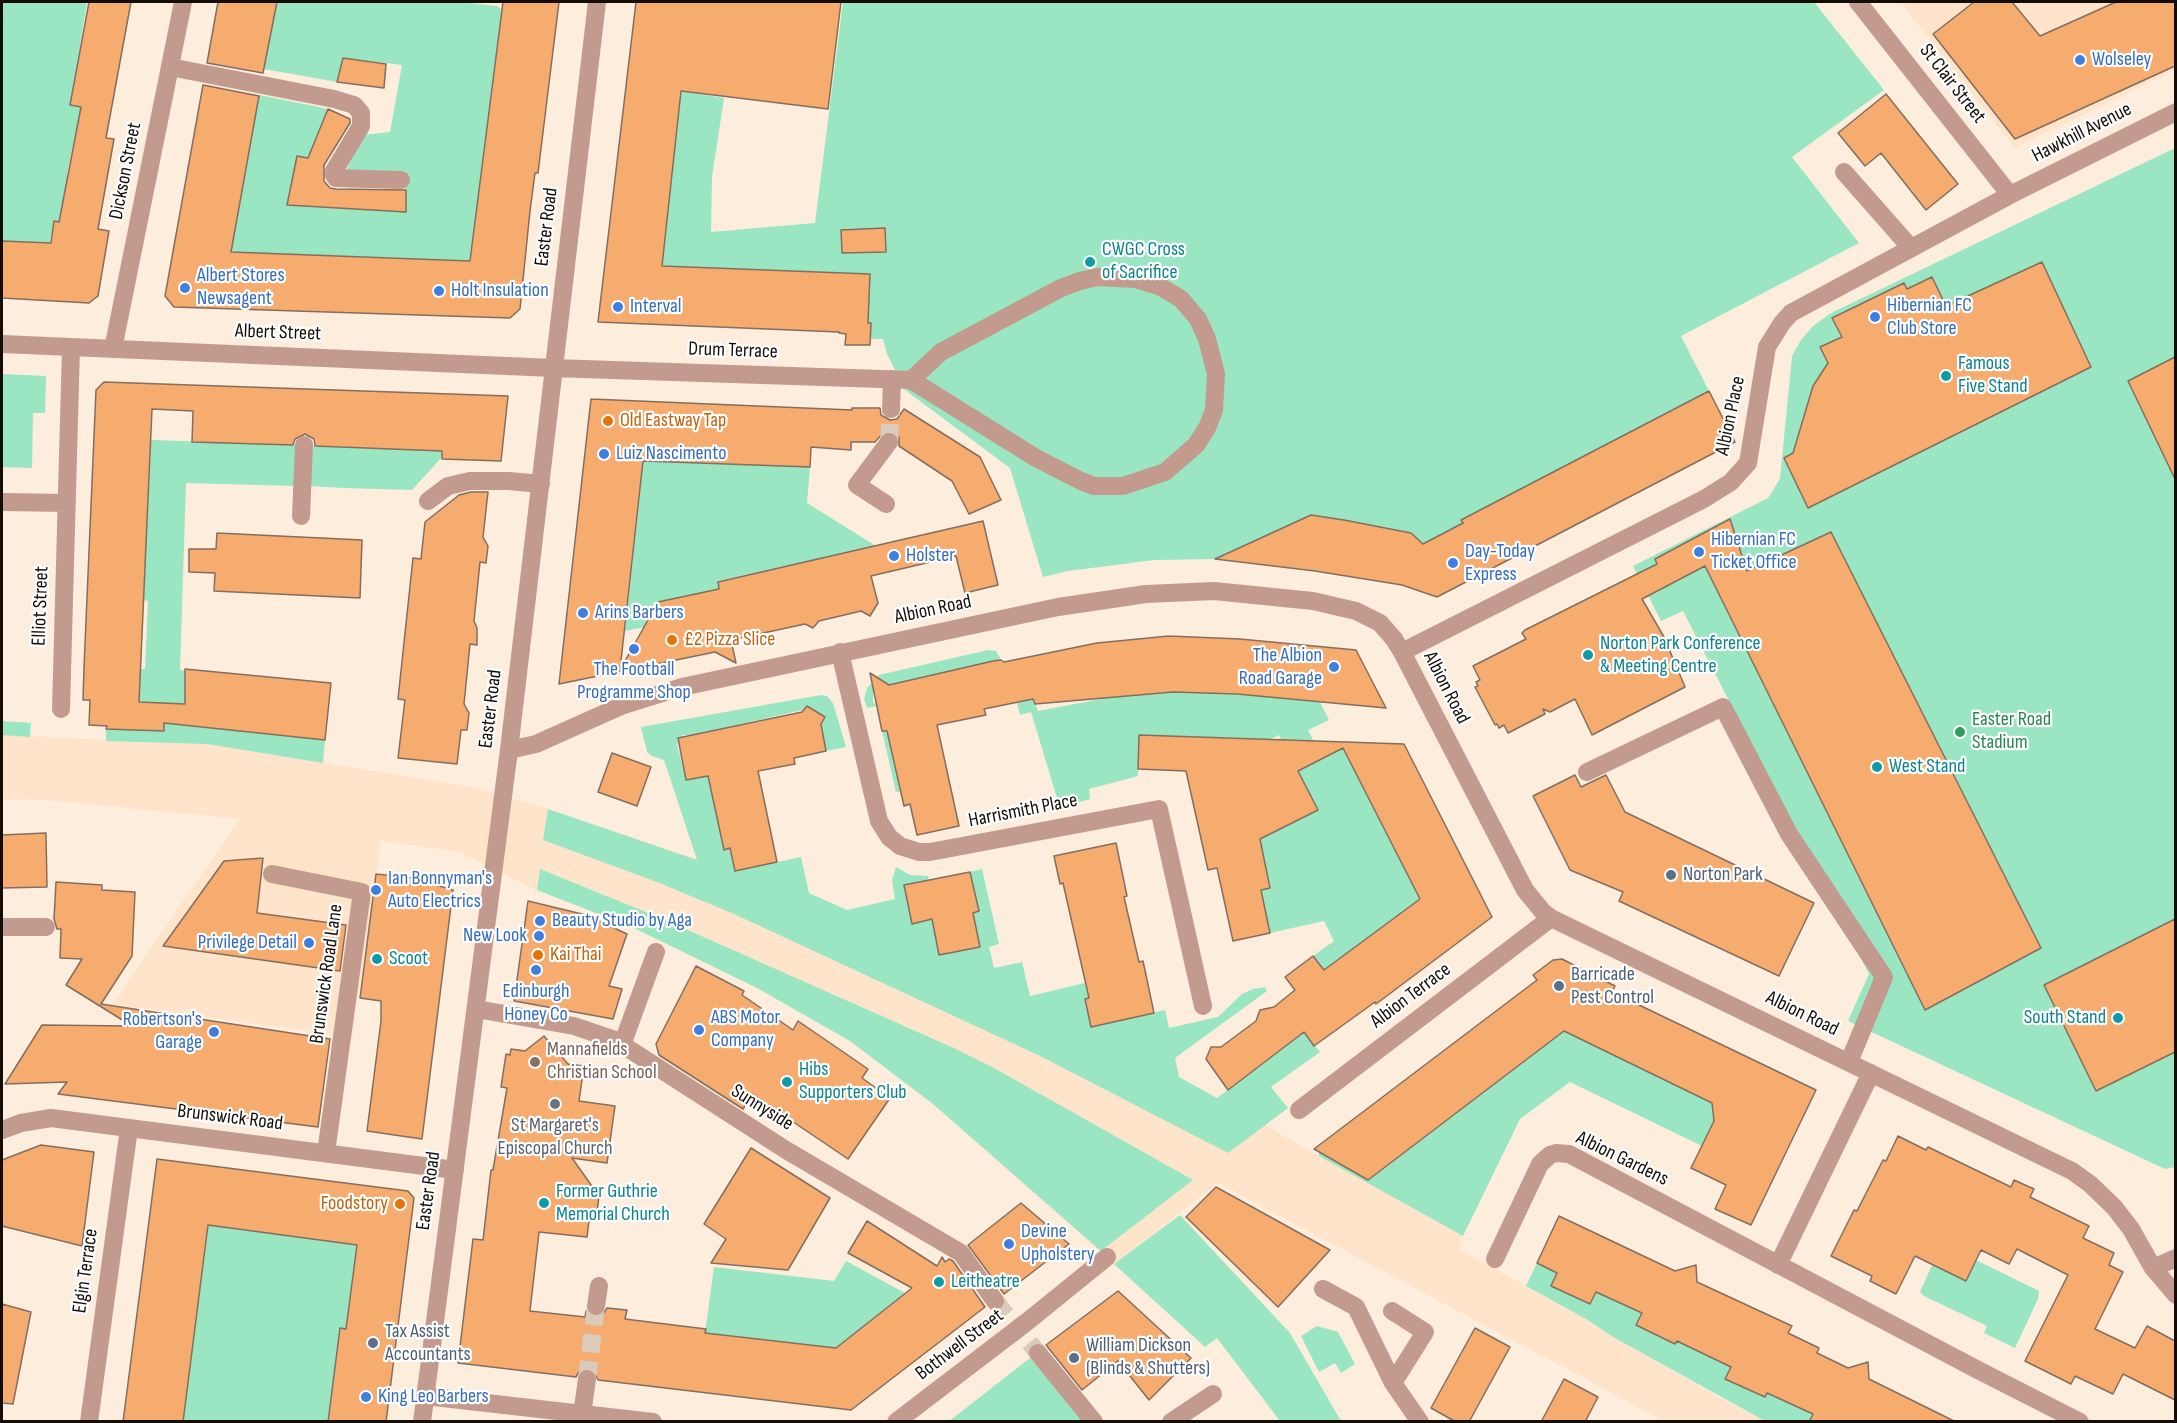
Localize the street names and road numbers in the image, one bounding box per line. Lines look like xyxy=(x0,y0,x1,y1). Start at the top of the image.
street label: St Clair Street xyxy=(1914,40,1990,128)
street label: Hawkhill Avenue xyxy=(2028,98,2136,168)
street label: Dickson Street xyxy=(105,120,147,222)
street label: Easter Road xyxy=(530,186,564,268)
street label: Albert Street xyxy=(234,320,322,346)
street label: Drum Terrace xyxy=(688,337,778,365)
street label: Albion Place xyxy=(1711,374,1751,458)
street label: Elliot Street xyxy=(28,566,54,646)
street label: Albion Road xyxy=(892,590,974,630)
street label: Albion Road xyxy=(1418,648,1474,728)
street label: Easter Road xyxy=(474,668,508,750)
street label: Harrismith Place xyxy=(966,789,1080,833)
street label: Brunswick Road Lane xyxy=(305,903,349,1045)
street label: Albion Terrace xyxy=(1366,958,1456,1034)
street label: Albion Road xyxy=(1762,986,1842,1042)
street label: Sunnyside xyxy=(726,1080,798,1136)
street label: Brunswick Road xyxy=(176,1100,284,1136)
street label: Albion Gardens xyxy=(1572,1126,1672,1192)
street label: Easter Road xyxy=(412,1150,446,1232)
street label: Elgin Terrace xyxy=(68,1227,104,1315)
street label: Bothwell Street xyxy=(911,1304,1009,1386)

